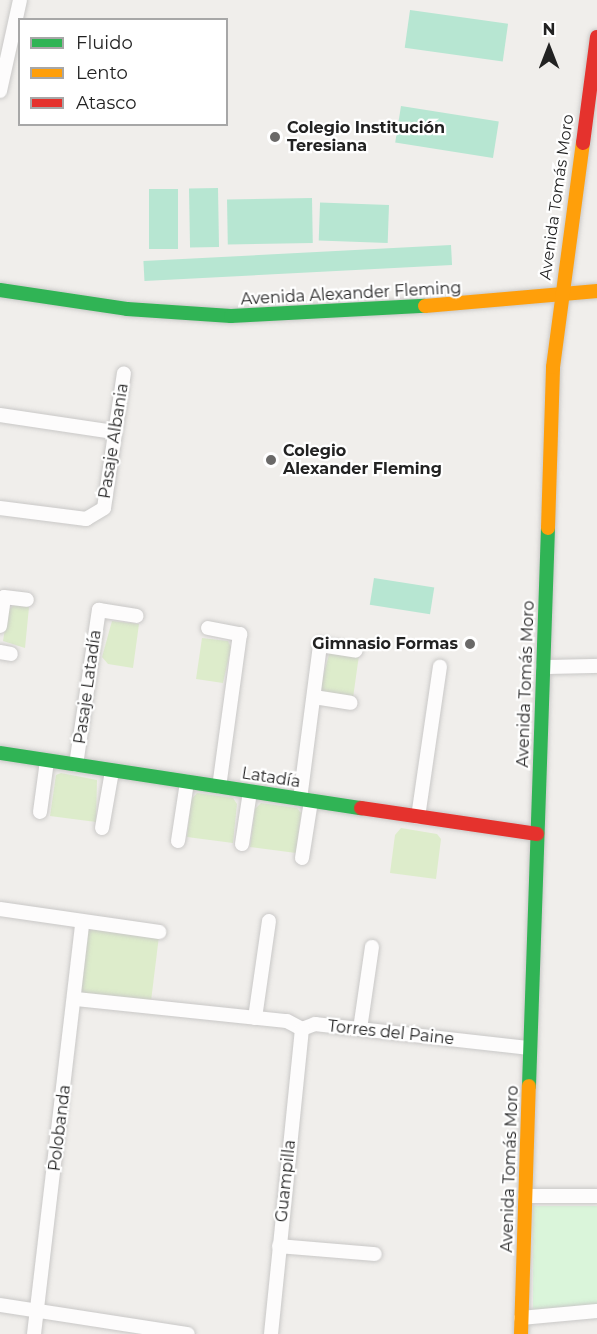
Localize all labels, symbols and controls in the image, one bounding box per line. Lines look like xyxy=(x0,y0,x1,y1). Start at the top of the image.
legend xyxy=(18,18,228,126)
north arrow xyxy=(519,18,579,78)
text: N xyxy=(543,20,555,39)
text: Fluido xyxy=(76,32,133,54)
text: Lento xyxy=(76,62,128,84)
text: Atasco xyxy=(76,92,136,114)
street label: Avenida Tomás Moro xyxy=(536,113,578,281)
place label: Colegio Institución Teresiana xyxy=(287,118,445,156)
marker: Colegio Institución Teresiana xyxy=(268,130,282,144)
street label: Avenida Alexander Fleming xyxy=(240,279,462,309)
street label: Pasaje Albania xyxy=(95,382,133,500)
place label: Colegio Alexander Fleming xyxy=(283,441,442,479)
marker: Colegio Alexander Fleming xyxy=(264,453,278,467)
street label: Avenida Tomás Moro xyxy=(513,600,539,768)
street label: Pasaje Latadía xyxy=(70,629,106,745)
place label: Gimnasio Formas xyxy=(312,634,458,654)
marker: Gimnasio Formas xyxy=(463,637,477,651)
street label: Latadía xyxy=(240,764,302,792)
street label: Torres del Paine xyxy=(327,1017,455,1049)
street label: Polobanda xyxy=(45,1084,75,1172)
street label: Avenida Tomás Moro xyxy=(497,1085,523,1253)
street label: Guampilla xyxy=(272,1139,300,1223)

